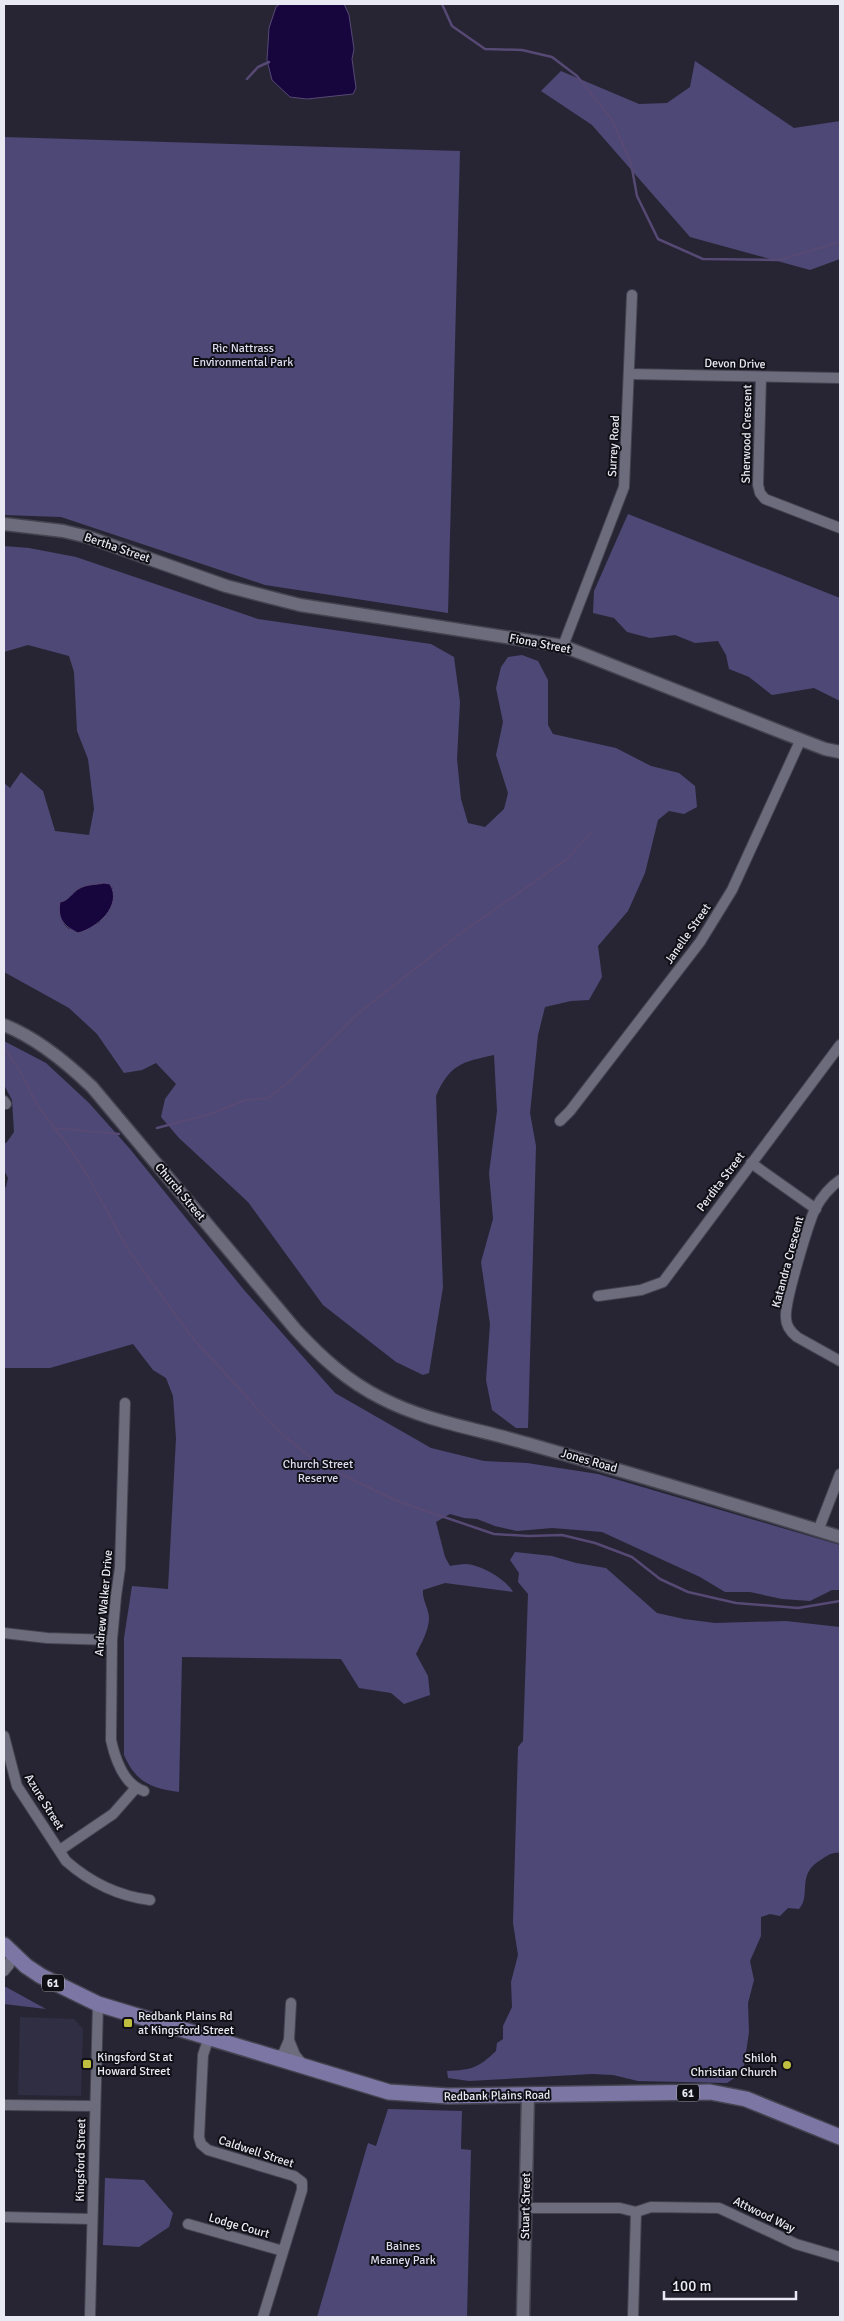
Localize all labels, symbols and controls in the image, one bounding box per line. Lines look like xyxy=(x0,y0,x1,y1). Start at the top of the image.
park label: Ric Nattrass Environmental Park xyxy=(193,341,293,370)
street label: Devon Drive xyxy=(704,356,766,372)
street label: Sherwood Crescent xyxy=(739,384,755,484)
street label: Surrey Road xyxy=(605,415,623,477)
street label: Bertha Street xyxy=(82,530,152,566)
street label: Fiona Street xyxy=(508,631,572,657)
street label: Janelle Street xyxy=(662,901,714,967)
street label: Perdita Street xyxy=(694,1149,748,1215)
street label: Church Street xyxy=(152,1160,208,1224)
street label: Katandra Crescent xyxy=(769,1214,807,1310)
street label: Jones Road xyxy=(559,1446,619,1476)
park label: Church Street Reserve xyxy=(283,1457,353,1486)
street label: Andrew Walker Drive xyxy=(92,1549,116,1657)
street label: Azure Street xyxy=(21,1771,67,1833)
road number: 61 xyxy=(42,1975,64,1992)
place label: Redbank Plains Rd at Kingsford Street xyxy=(138,2009,234,2038)
marker: Redbank Plains Rd at Kingsford Street xyxy=(122,2017,134,2029)
place label: Kingsford St at Howard Street xyxy=(97,2050,173,2079)
place label: Shiloh Christian Church xyxy=(691,2051,777,2080)
marker: Kingsford St at Howard Street xyxy=(81,2058,93,2070)
marker: Shiloh Christian Church xyxy=(781,2059,793,2071)
road number: 61 xyxy=(677,2084,699,2102)
street label: Redbank Plains Road xyxy=(443,2088,551,2104)
street label: Kingsford Street xyxy=(73,2118,89,2202)
street label: Caldwell Street xyxy=(216,2133,296,2171)
street label: Stuart Street xyxy=(518,2173,534,2239)
street label: Attwood Way xyxy=(731,2194,798,2237)
street label: Lodge Court xyxy=(207,2210,271,2242)
park label: Baines Meaney Park xyxy=(370,2239,436,2268)
scale bar xyxy=(664,2268,796,2300)
text: 100 m xyxy=(672,2277,712,2295)

